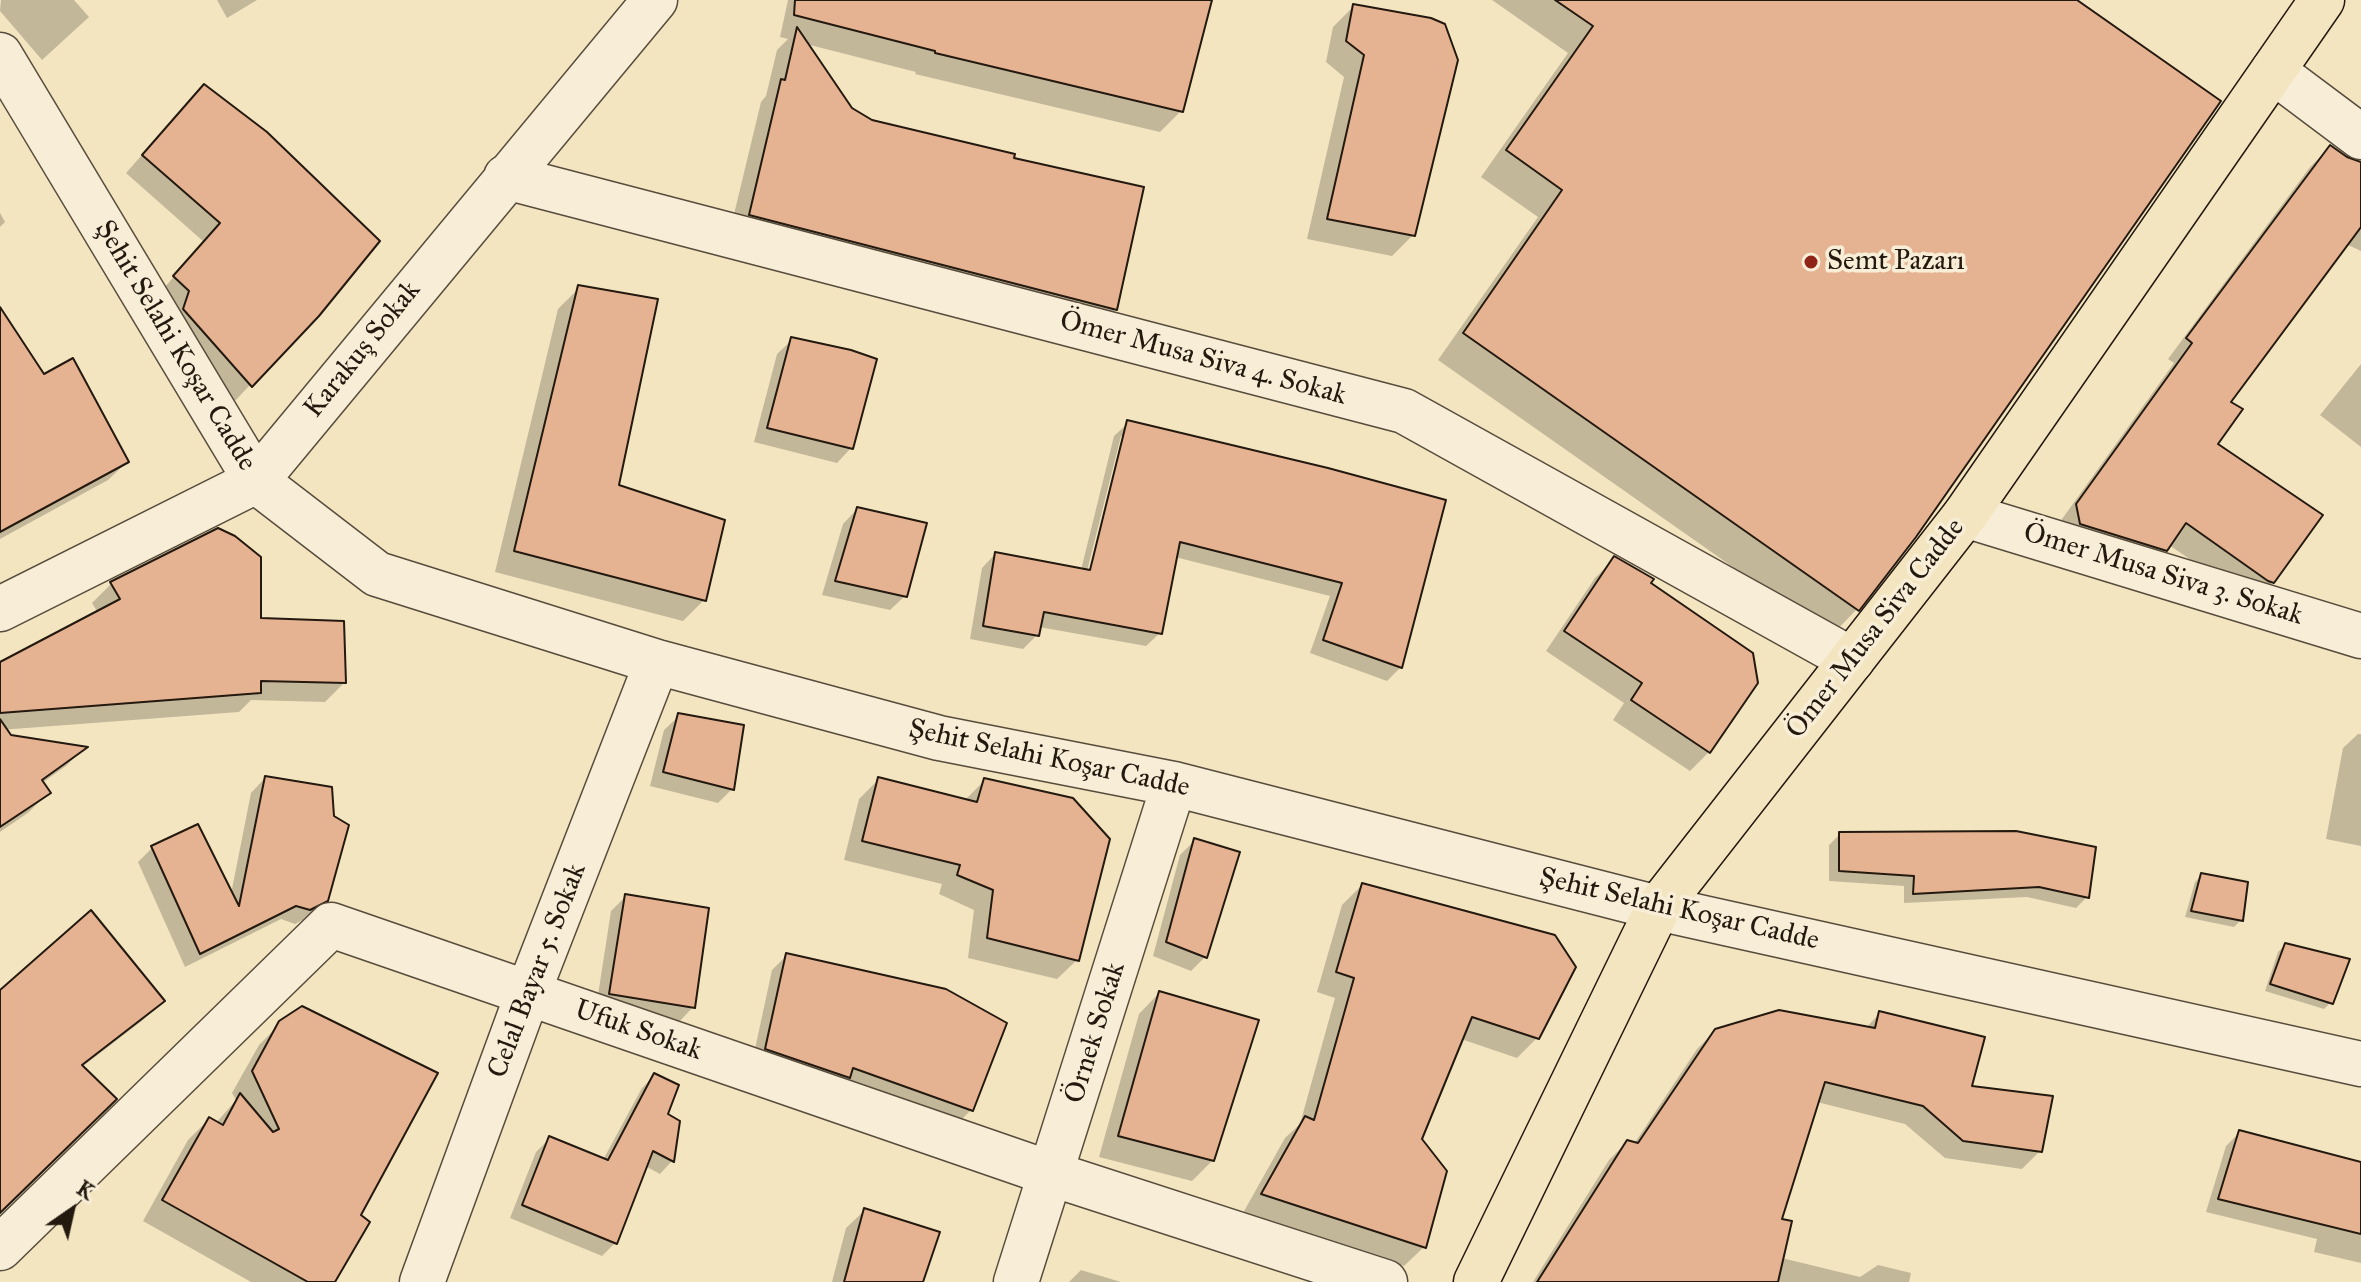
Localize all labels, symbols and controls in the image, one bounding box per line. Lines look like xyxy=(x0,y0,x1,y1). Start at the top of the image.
street label: Şehit Selahi Koşar Cadde xyxy=(87,215,263,477)
place label: Semt Pazarı xyxy=(1827,245,1964,279)
marker: Semt Pazarı xyxy=(1802,253,1820,271)
street label: Karakuş Sokak xyxy=(298,275,428,425)
street label: Ömer Musa Siva 4. Sokak xyxy=(1056,305,1350,413)
street label: Ömer Musa Siva Cadde xyxy=(1780,512,1972,746)
street label: Ömer Musa Siva 3. Sokak xyxy=(2019,516,2307,634)
street label: Şehit Selahi Koşar Cadde xyxy=(906,713,1192,805)
street label: Celal Bayar 5. Sokak xyxy=(482,859,594,1083)
street label: Şehit Selahi Koşar Cadde xyxy=(1536,861,1822,959)
street label: Örnek Sokak xyxy=(1059,958,1133,1108)
street label: Ufuk Sokak xyxy=(570,993,706,1069)
north arrow xyxy=(32,1170,112,1250)
text: K xyxy=(72,1174,100,1205)

